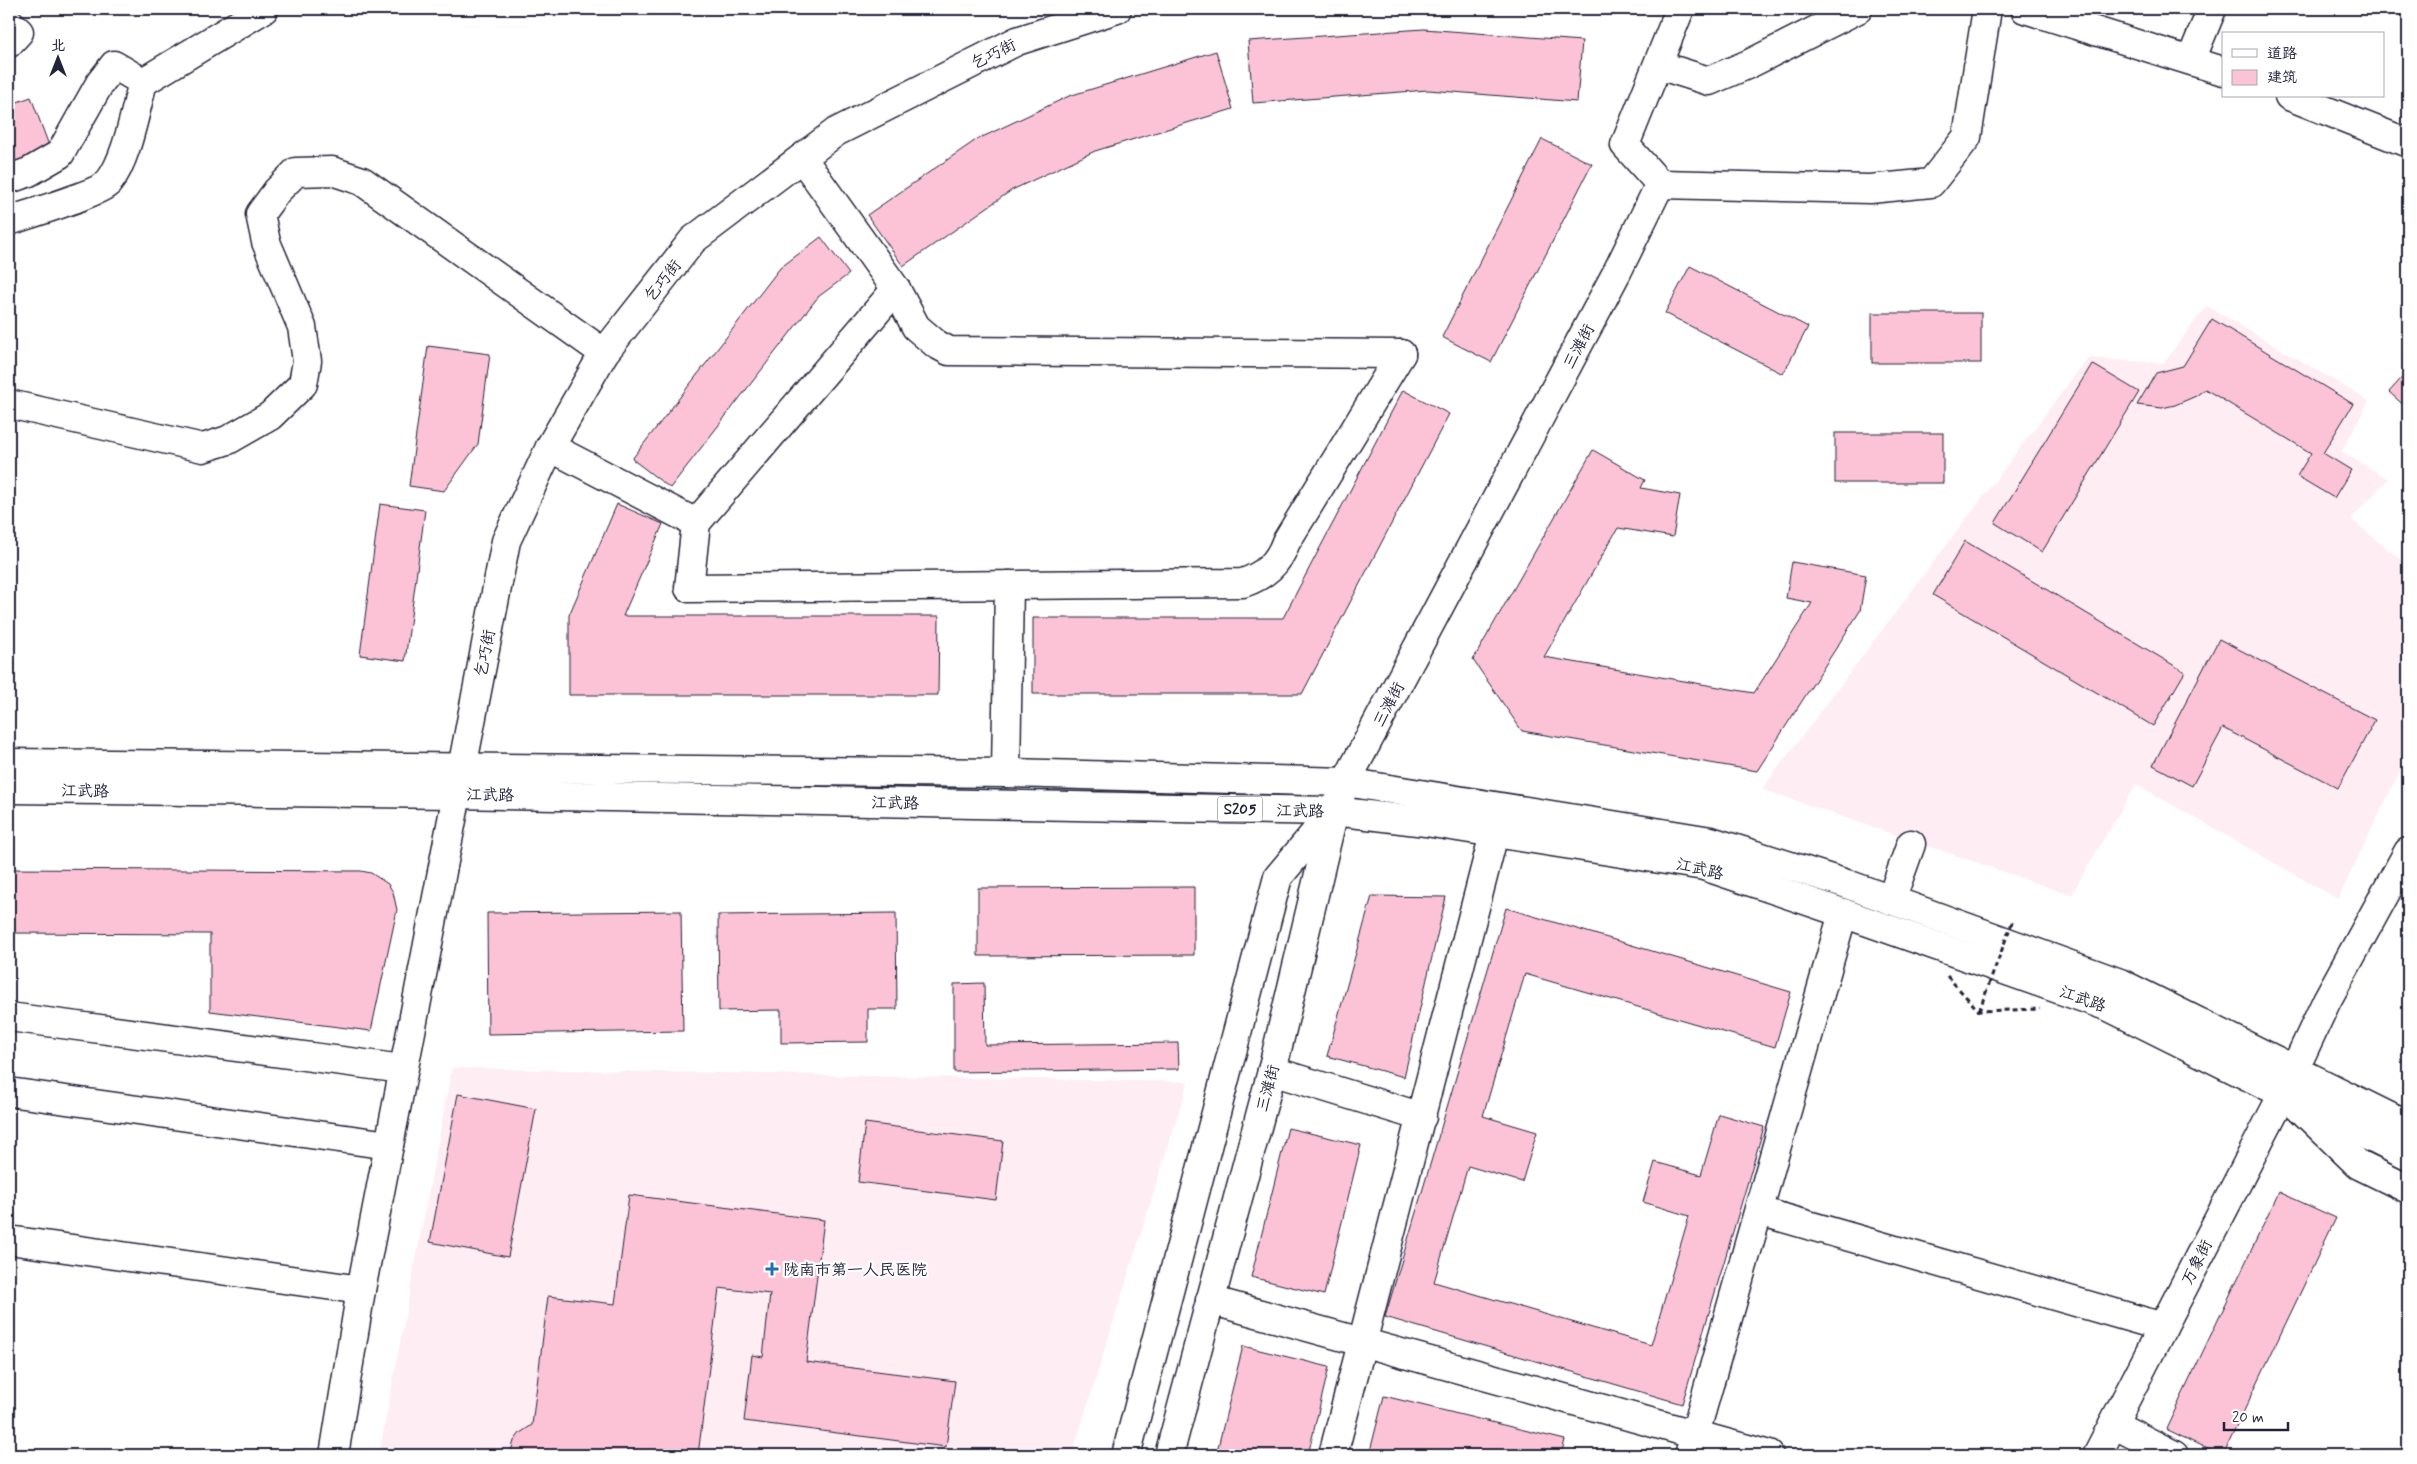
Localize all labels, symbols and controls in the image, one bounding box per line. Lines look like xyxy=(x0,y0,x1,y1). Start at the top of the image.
north arrow xyxy=(32,32,82,82)
legend xyxy=(2222,32,2384,98)
street label: 乞巧街 xyxy=(967,34,1020,74)
text: 北 xyxy=(51,37,65,55)
text: 道路 xyxy=(2267,44,2297,64)
text: 建筑 xyxy=(2267,68,2297,88)
street label: 乞巧街 xyxy=(640,256,686,306)
street label: 三滩街 xyxy=(1559,321,1600,373)
street label: 乞巧街 xyxy=(471,628,500,679)
street label: 三滩街 xyxy=(1369,679,1410,731)
street label: 江武路 xyxy=(61,781,109,802)
street label: 江武路 xyxy=(466,785,514,806)
street label: 江武路 xyxy=(871,793,919,814)
road number: S205 xyxy=(1218,796,1262,822)
street label: 江武路 xyxy=(1276,801,1324,822)
street label: 江武路 xyxy=(1674,854,1725,885)
street label: 江武路 xyxy=(2056,981,2109,1017)
street label: 三滩街 xyxy=(1252,1062,1285,1114)
street label: 万象街 xyxy=(2177,1237,2218,1289)
place label: 陇南市第一人民医院 xyxy=(783,1260,927,1281)
marker: 陇南市第一人民医院 xyxy=(765,1262,779,1276)
scale bar xyxy=(2224,1399,2288,1431)
text: 20 m xyxy=(2232,1408,2264,1428)

